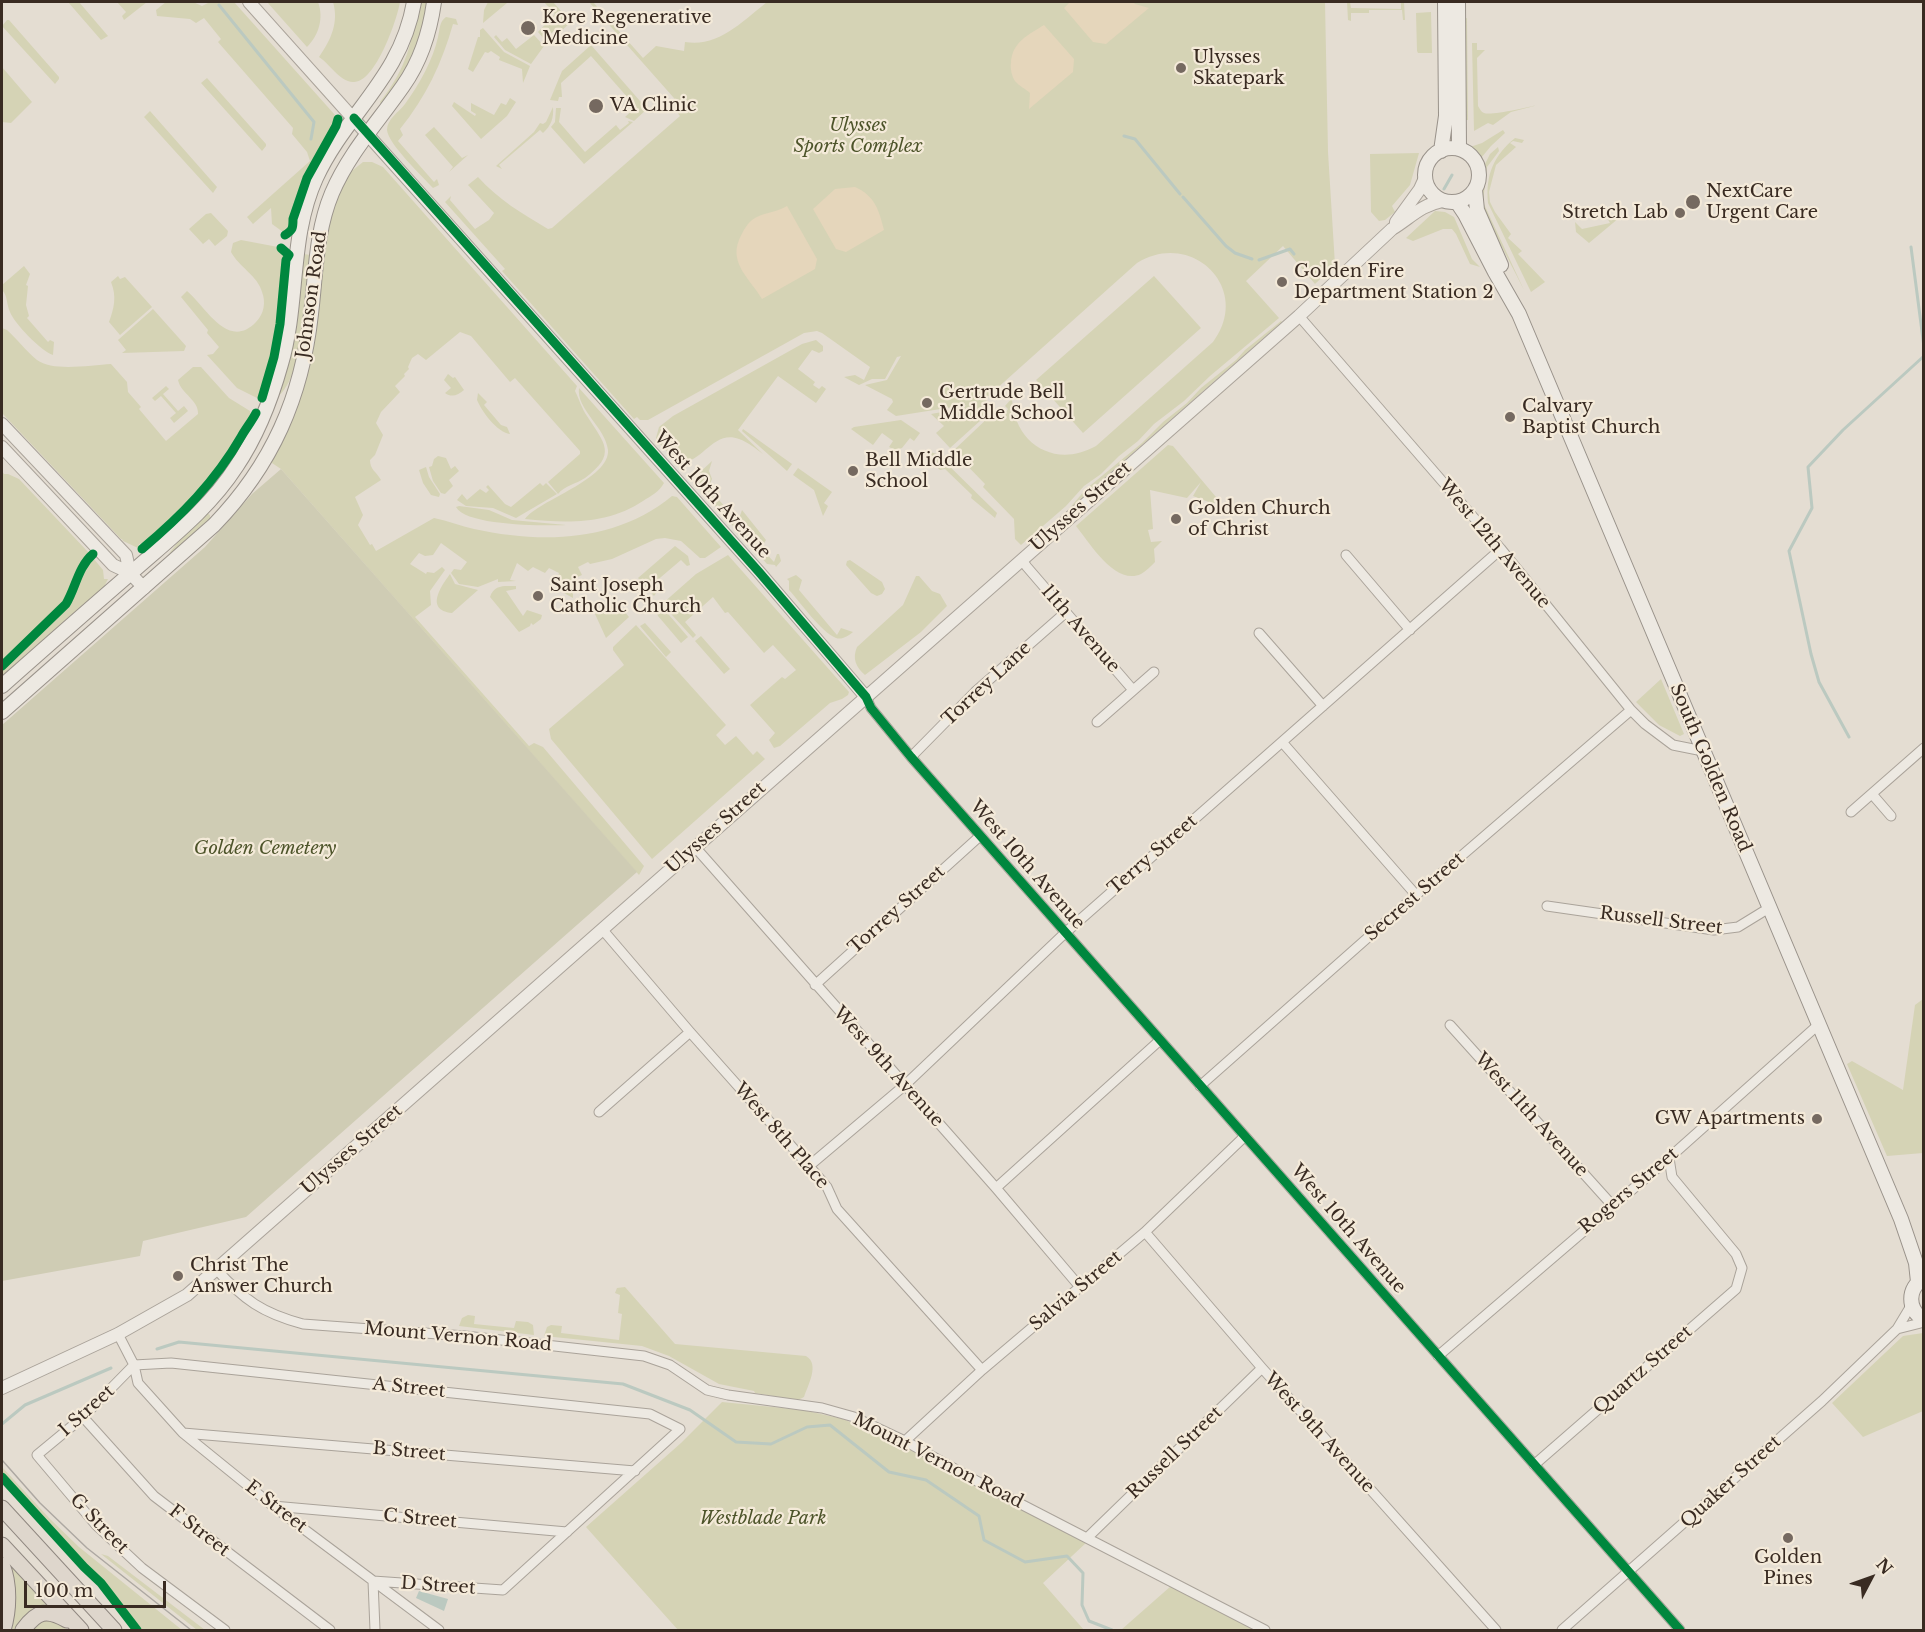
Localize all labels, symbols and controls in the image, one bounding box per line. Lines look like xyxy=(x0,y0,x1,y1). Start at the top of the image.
place label: Kore Regenerative Medicine xyxy=(542,7,712,50)
marker: Kore Regenerative Medicine xyxy=(519,19,537,37)
place label: Ulysses Skatepark xyxy=(1193,47,1285,90)
marker: Ulysses Skatepark xyxy=(1174,61,1188,75)
place label: VA Clinic xyxy=(610,95,696,117)
marker: VA Clinic xyxy=(587,97,605,115)
park label: Ulysses Sports Complex xyxy=(793,115,923,158)
place label: NextCare Urgent Care xyxy=(1706,181,1818,224)
marker: NextCare Urgent Care xyxy=(1684,193,1702,211)
place label: Stretch Lab xyxy=(1562,202,1668,224)
marker: Stretch Lab xyxy=(1673,206,1687,220)
street label: Johnson Road xyxy=(292,230,332,360)
place label: Golden Fire Department Station 2 xyxy=(1294,261,1493,304)
marker: Golden Fire Department Station 2 xyxy=(1275,275,1289,289)
place label: Gertrude Bell Middle School xyxy=(939,382,1073,424)
marker: Gertrude Bell Middle School xyxy=(920,396,934,410)
place label: Calvary Baptist Church xyxy=(1522,396,1660,438)
marker: Calvary Baptist Church xyxy=(1503,410,1517,424)
street label: West 10th Avenue xyxy=(649,427,775,563)
place label: Bell Middle School xyxy=(865,450,972,492)
street label: Ulysses Street xyxy=(1026,457,1136,557)
marker: Bell Middle School xyxy=(846,464,860,478)
street label: West 12th Avenue xyxy=(1434,475,1554,613)
place label: Golden Church of Christ xyxy=(1188,498,1331,540)
marker: Golden Church of Christ xyxy=(1169,512,1183,526)
place label: Saint Joseph Catholic Church xyxy=(550,575,701,618)
street label: 11th Avenue xyxy=(1036,581,1124,677)
marker: Saint Joseph Catholic Church xyxy=(531,589,545,603)
street label: Torrey Lane xyxy=(938,637,1036,731)
street label: South Golden Road xyxy=(1665,680,1755,856)
street label: Ulysses Street xyxy=(662,778,770,878)
street label: West 10th Avenue xyxy=(965,796,1089,934)
street label: Terry Street xyxy=(1104,810,1202,900)
park label: Golden Cemetery xyxy=(194,838,336,860)
street label: Secrest Street xyxy=(1361,848,1469,946)
street label: Torrey Street xyxy=(844,861,950,959)
street label: Russell Street xyxy=(1598,903,1724,939)
street label: West 9th Avenue xyxy=(828,1002,948,1132)
street label: West 11th Avenue xyxy=(1470,1049,1592,1181)
street label: West 8th Place xyxy=(729,1078,833,1194)
street label: Ulysses Street xyxy=(297,1100,407,1200)
place label: GW Apartments xyxy=(1655,1108,1805,1130)
marker: GW Apartments xyxy=(1810,1112,1824,1126)
street label: Rogers Street xyxy=(1575,1143,1683,1239)
street label: West 10th Avenue xyxy=(1286,1160,1410,1298)
street label: Salvia Street xyxy=(1025,1246,1127,1336)
place label: Christ The Answer Church xyxy=(190,1255,333,1298)
marker: Christ The Answer Church xyxy=(171,1269,185,1283)
street label: Mount Vernon Road xyxy=(363,1318,553,1356)
street label: Quartz Street xyxy=(1589,1321,1697,1419)
street label: West 9th Avenue xyxy=(1259,1368,1379,1498)
street label: A Street xyxy=(371,1373,447,1403)
street label: I Street xyxy=(55,1381,119,1441)
street label: Russell Street xyxy=(1123,1402,1227,1504)
street label: Mount Vernon Road xyxy=(849,1409,1027,1513)
street label: Quaker Street xyxy=(1676,1431,1786,1533)
street label: B Street xyxy=(372,1438,446,1466)
street label: E Street xyxy=(241,1476,311,1538)
street label: G Street xyxy=(65,1490,133,1558)
street label: F Street xyxy=(164,1501,234,1561)
street label: C Street xyxy=(382,1505,458,1533)
park label: Westblade Park xyxy=(699,1508,827,1530)
marker: Golden Pines xyxy=(1781,1531,1795,1545)
place label: Golden Pines xyxy=(1754,1547,1822,1590)
north arrow xyxy=(1841,1548,1901,1608)
text: N xyxy=(1872,1554,1897,1578)
scale bar xyxy=(27,1569,170,1607)
street label: D Street xyxy=(400,1573,476,1599)
text: 100 m xyxy=(35,1580,93,1602)

